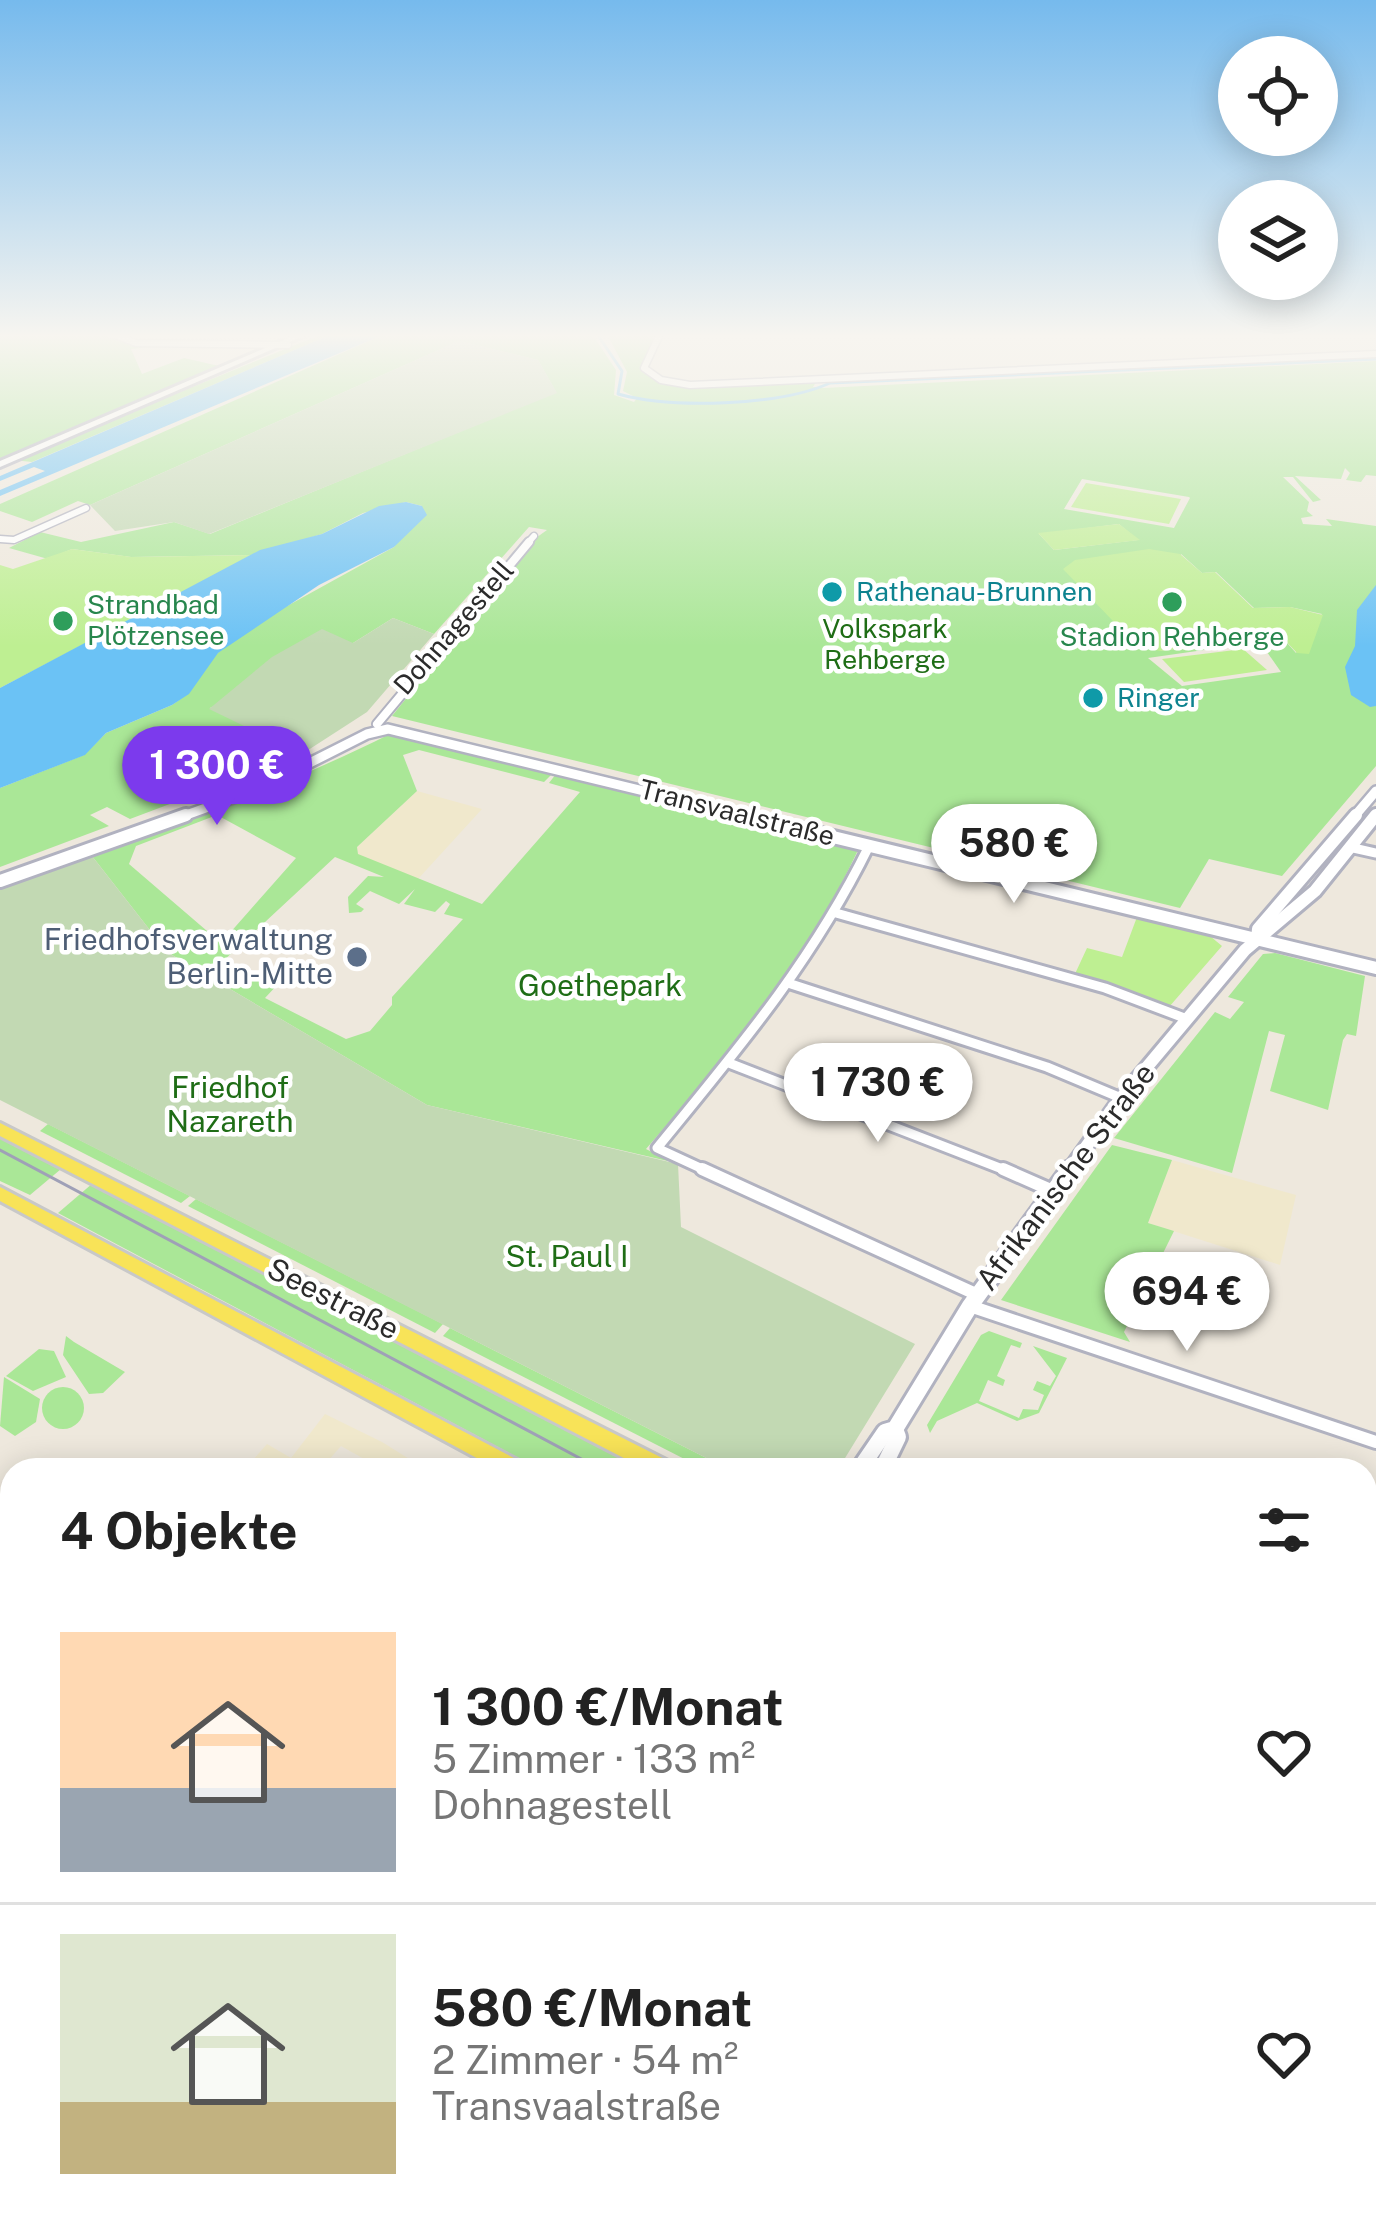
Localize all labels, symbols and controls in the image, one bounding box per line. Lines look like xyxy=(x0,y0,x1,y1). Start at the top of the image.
map controls xyxy=(1218,36,1338,300)
button: locate xyxy=(1218,36,1338,156)
button: layers xyxy=(1218,180,1338,300)
street label: Dohnagestell xyxy=(387,554,520,701)
place label: Rathenau-Brunnen xyxy=(856,575,1093,607)
marker: Rathenau-Brunnen xyxy=(819,579,845,605)
place label: Strandbad Plötzensee xyxy=(87,588,225,651)
marker: Stadion Rehberge xyxy=(1159,589,1185,615)
marker: Strandbad Plötzensee xyxy=(50,608,76,634)
park label: Volkspark Rehberge xyxy=(822,612,948,675)
place label: Stadion Rehberge xyxy=(1059,620,1285,652)
place label: Ringer xyxy=(1117,681,1200,713)
marker: Ringer xyxy=(1080,685,1106,711)
pin: 1 300 € xyxy=(106,726,328,828)
text: 1 300 € xyxy=(149,742,285,788)
street label: Transvaalstraße xyxy=(636,772,838,852)
pin: 580 € xyxy=(930,804,1098,906)
text: 580 € xyxy=(958,820,1070,866)
place label: Friedhofsverwaltung Berlin-Mitte xyxy=(44,921,333,991)
marker: Friedhofsverwaltung Berlin-Mitte xyxy=(344,944,370,970)
park label: Goethepark xyxy=(518,967,682,1003)
pin: 1 730 € xyxy=(767,1043,989,1145)
street label: Afrikanische Straße xyxy=(968,1056,1162,1297)
text: 1 730 € xyxy=(811,1059,945,1105)
park label: Friedhof Nazareth xyxy=(167,1069,293,1139)
park label: St. Paul I xyxy=(506,1238,628,1274)
street label: Seestraße xyxy=(262,1250,405,1347)
pin: 694 € xyxy=(1103,1252,1271,1354)
text: 694 € xyxy=(1132,1268,1243,1314)
icon: filters xyxy=(1251,1497,1317,1563)
text: 4 Objekte xyxy=(60,1501,298,1560)
text: 1 300 €/Monat xyxy=(432,1677,784,1736)
icon: home xyxy=(156,1680,300,1824)
icon: heart xyxy=(1251,1719,1317,1785)
text: 5 Zimmer · 133 m² xyxy=(432,1736,755,1782)
text: Dohnagestell xyxy=(432,1782,672,1828)
text: 580 €/Monat xyxy=(432,1978,752,2037)
icon: home xyxy=(156,1982,300,2126)
icon: heart xyxy=(1251,2021,1317,2087)
text: 2 Zimmer · 54 m² xyxy=(432,2037,738,2083)
text: Transvaalstraße xyxy=(432,2083,721,2129)

